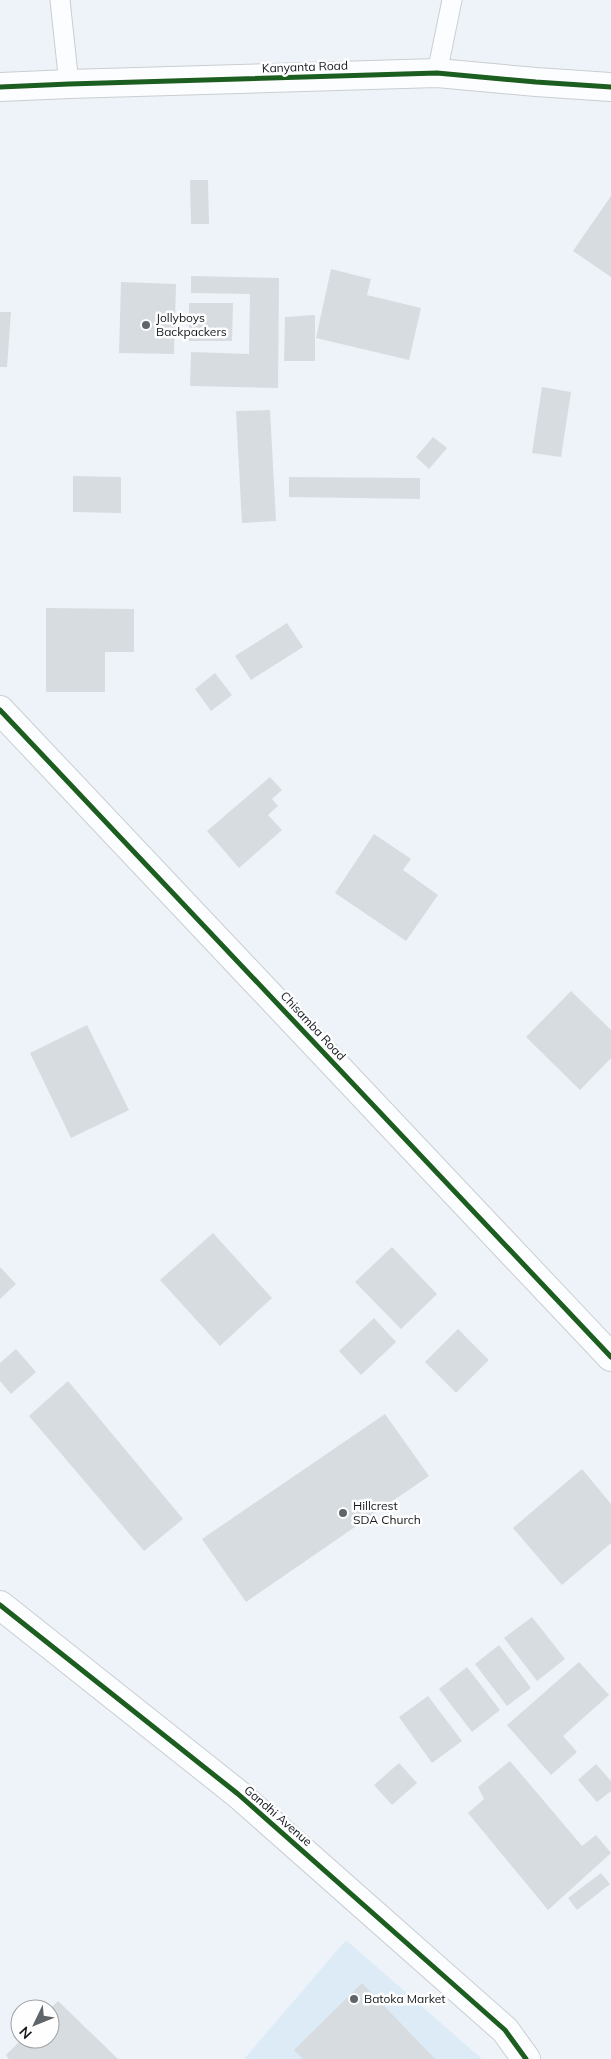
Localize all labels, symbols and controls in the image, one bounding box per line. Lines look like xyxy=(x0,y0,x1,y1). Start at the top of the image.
street label: Kanyanta Road xyxy=(262,58,348,76)
place label: Jollyboys Backpackers xyxy=(156,310,227,339)
marker: Jollyboys Backpackers xyxy=(140,319,152,331)
street label: Chisamba Road xyxy=(278,988,349,1063)
place label: Hillcrest SDA Church xyxy=(353,1498,421,1527)
marker: Hillcrest SDA Church xyxy=(337,1507,349,1519)
street label: Gandhi Avenue xyxy=(241,1782,315,1849)
place label: Batoka Market xyxy=(364,1991,445,2006)
marker: Batoka Market xyxy=(348,1993,360,2005)
north arrow xyxy=(10,1999,60,2049)
text: N xyxy=(15,2023,36,2043)

